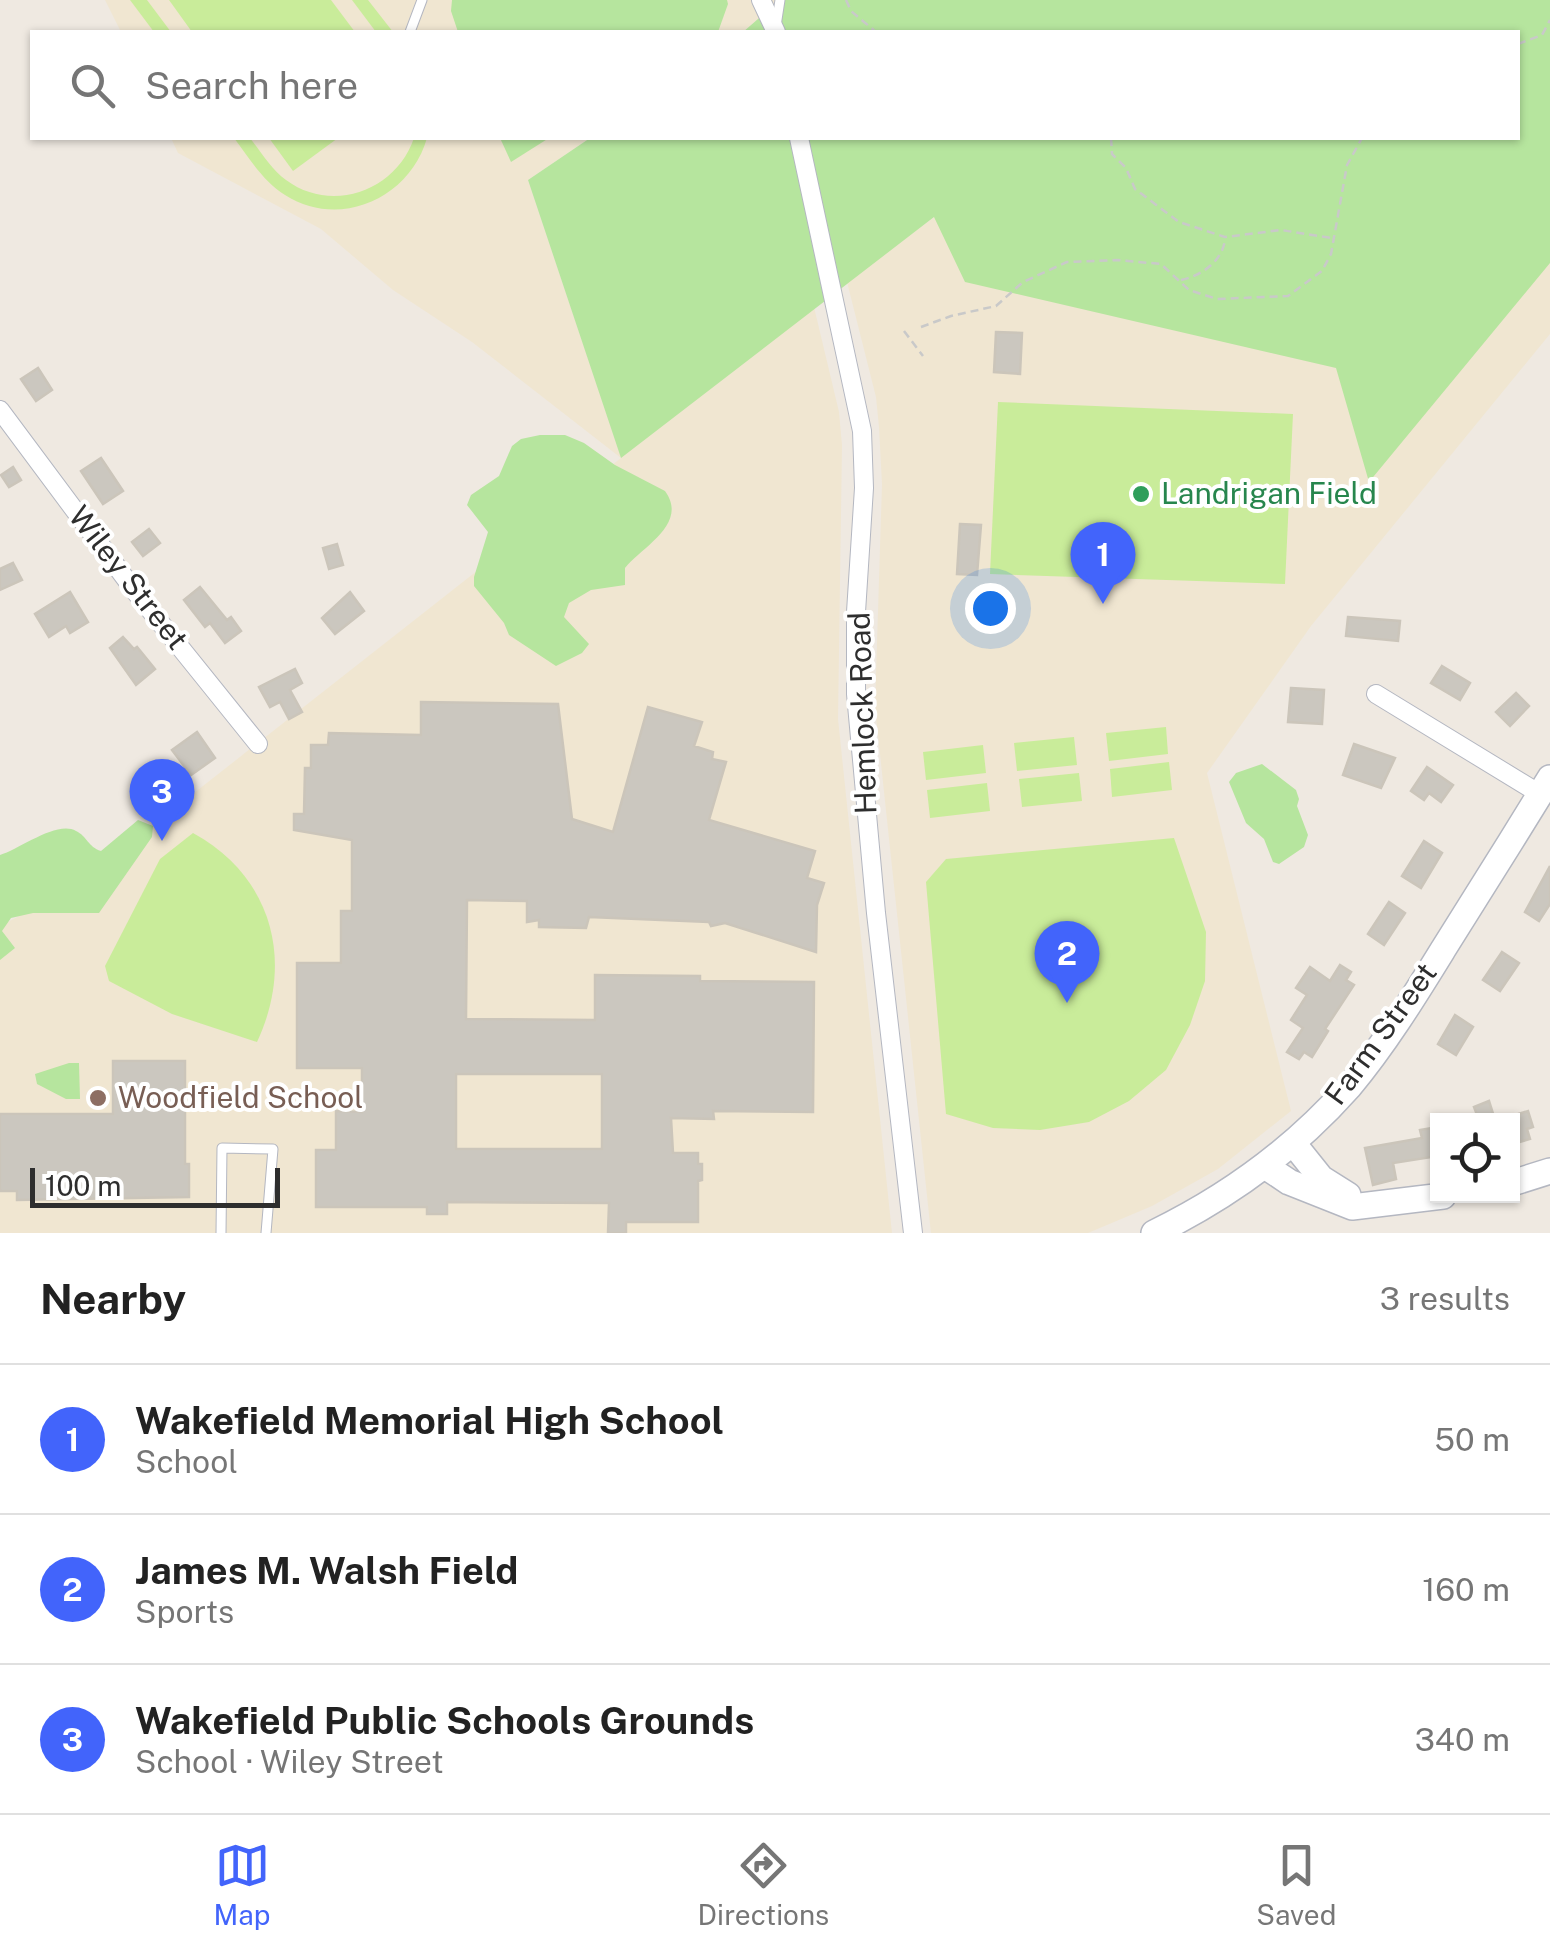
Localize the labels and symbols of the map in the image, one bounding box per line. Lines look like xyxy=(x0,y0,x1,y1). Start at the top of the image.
place label: Landrigan Field xyxy=(1161,475,1377,511)
marker: Landrigan Field xyxy=(1130,483,1152,505)
street label: Wiley Street xyxy=(62,498,196,656)
pin: 1 xyxy=(1070,522,1136,604)
your location xyxy=(965,583,1016,634)
street label: Hemlock Road xyxy=(840,611,884,815)
pin: 3 xyxy=(130,758,194,841)
pin: 2 xyxy=(1034,920,1100,1003)
street label: Farm Street xyxy=(1317,955,1444,1111)
place label: Woodfield School xyxy=(118,1079,363,1115)
marker: Woodfield School xyxy=(87,1087,109,1109)
scale bar xyxy=(30,1163,280,1208)

